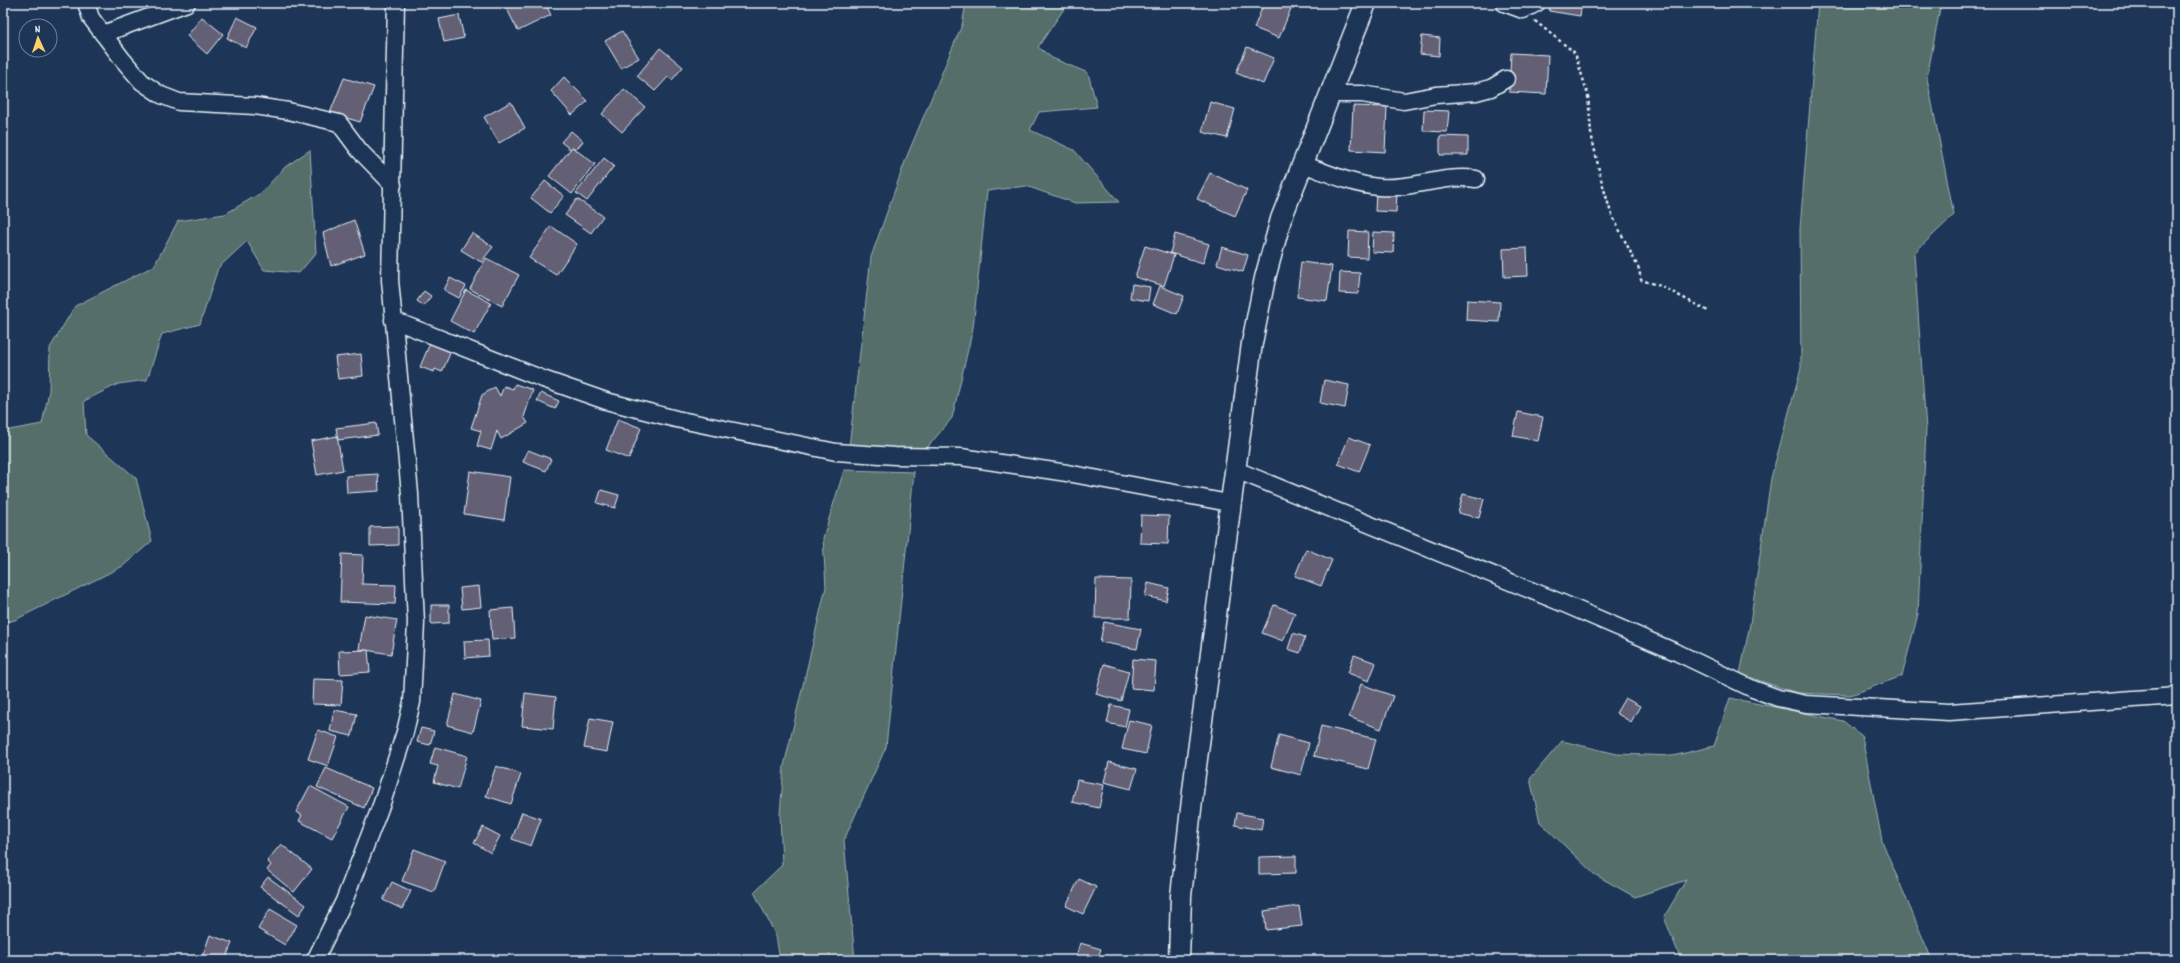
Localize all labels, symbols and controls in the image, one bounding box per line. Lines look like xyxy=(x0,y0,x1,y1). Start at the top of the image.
north arrow xyxy=(18,18,58,58)
text: N xyxy=(34,22,41,38)

